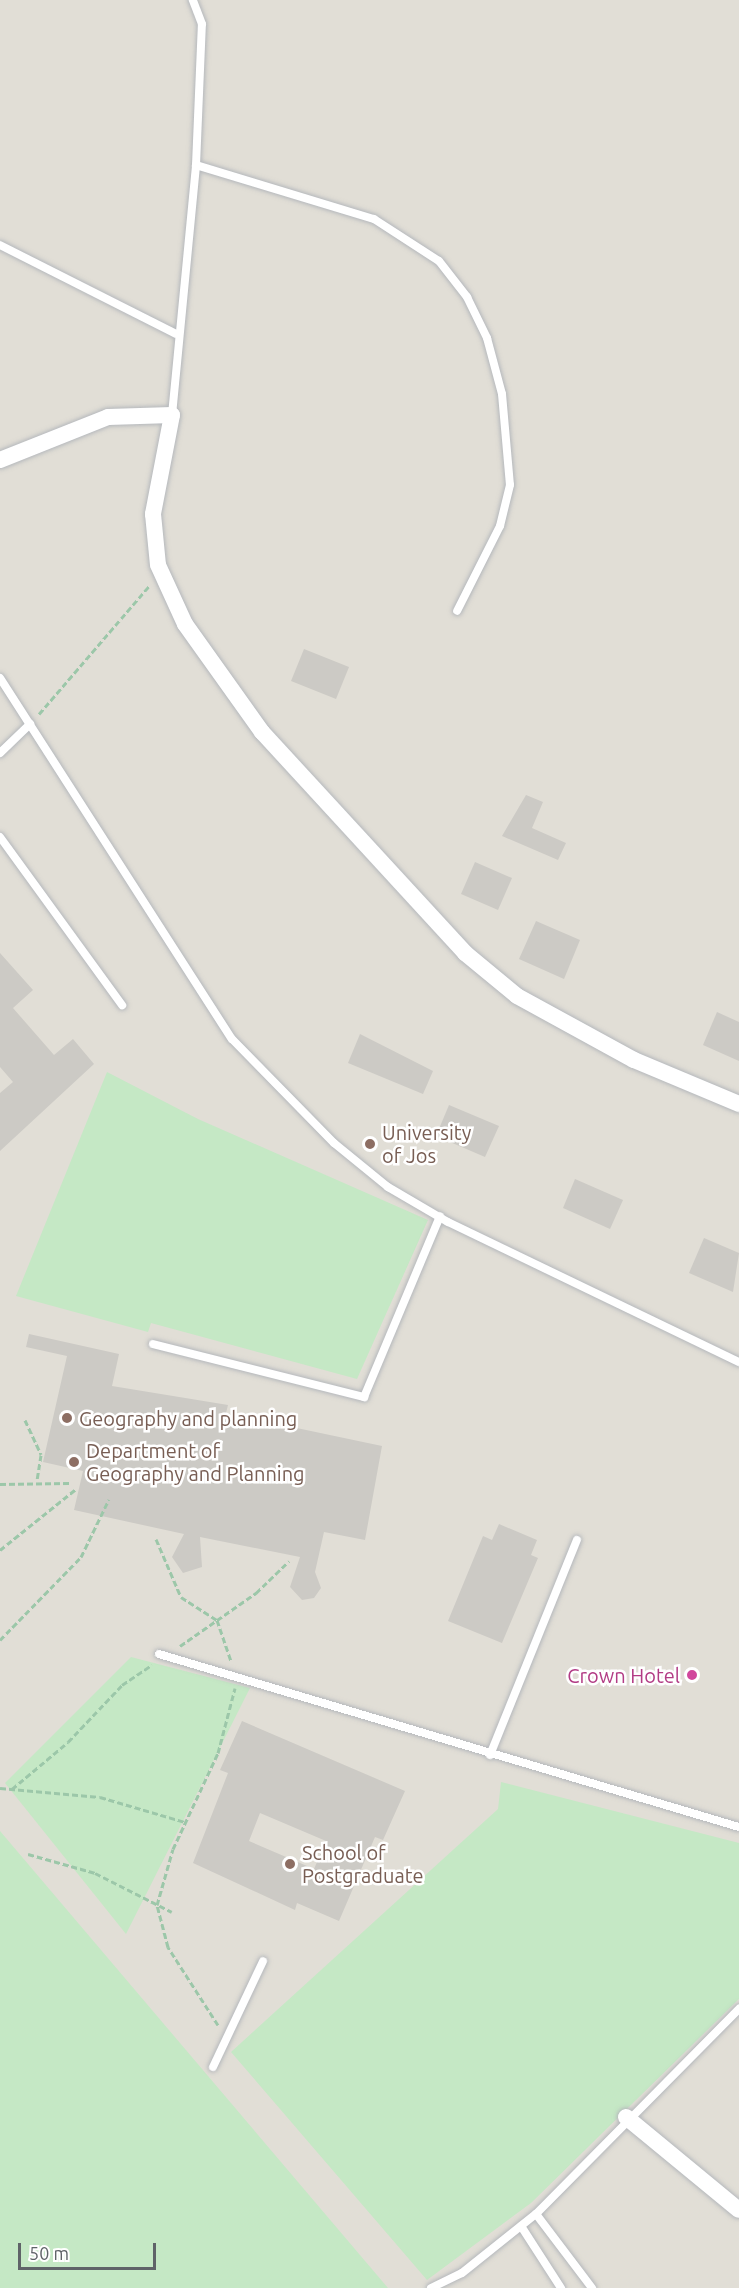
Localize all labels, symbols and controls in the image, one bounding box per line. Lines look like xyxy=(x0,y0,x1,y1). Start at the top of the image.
place label: University of Jos xyxy=(382,1120,471,1167)
marker: University of Jos xyxy=(363,1137,377,1151)
place label: Geography and planning xyxy=(79,1406,297,1430)
marker: Geography and planning xyxy=(60,1411,74,1425)
place label: Department of Geography and Planning xyxy=(86,1438,305,1485)
marker: Department of Geography and Planning xyxy=(67,1455,81,1469)
place label: Crown Hotel xyxy=(567,1663,680,1687)
marker: Crown Hotel xyxy=(685,1668,699,1682)
place label: School of Postgraduate xyxy=(302,1840,424,1887)
marker: School of Postgraduate xyxy=(283,1857,297,1871)
scale bar xyxy=(21,2231,159,2269)
text: 50 m xyxy=(29,2243,69,2263)

